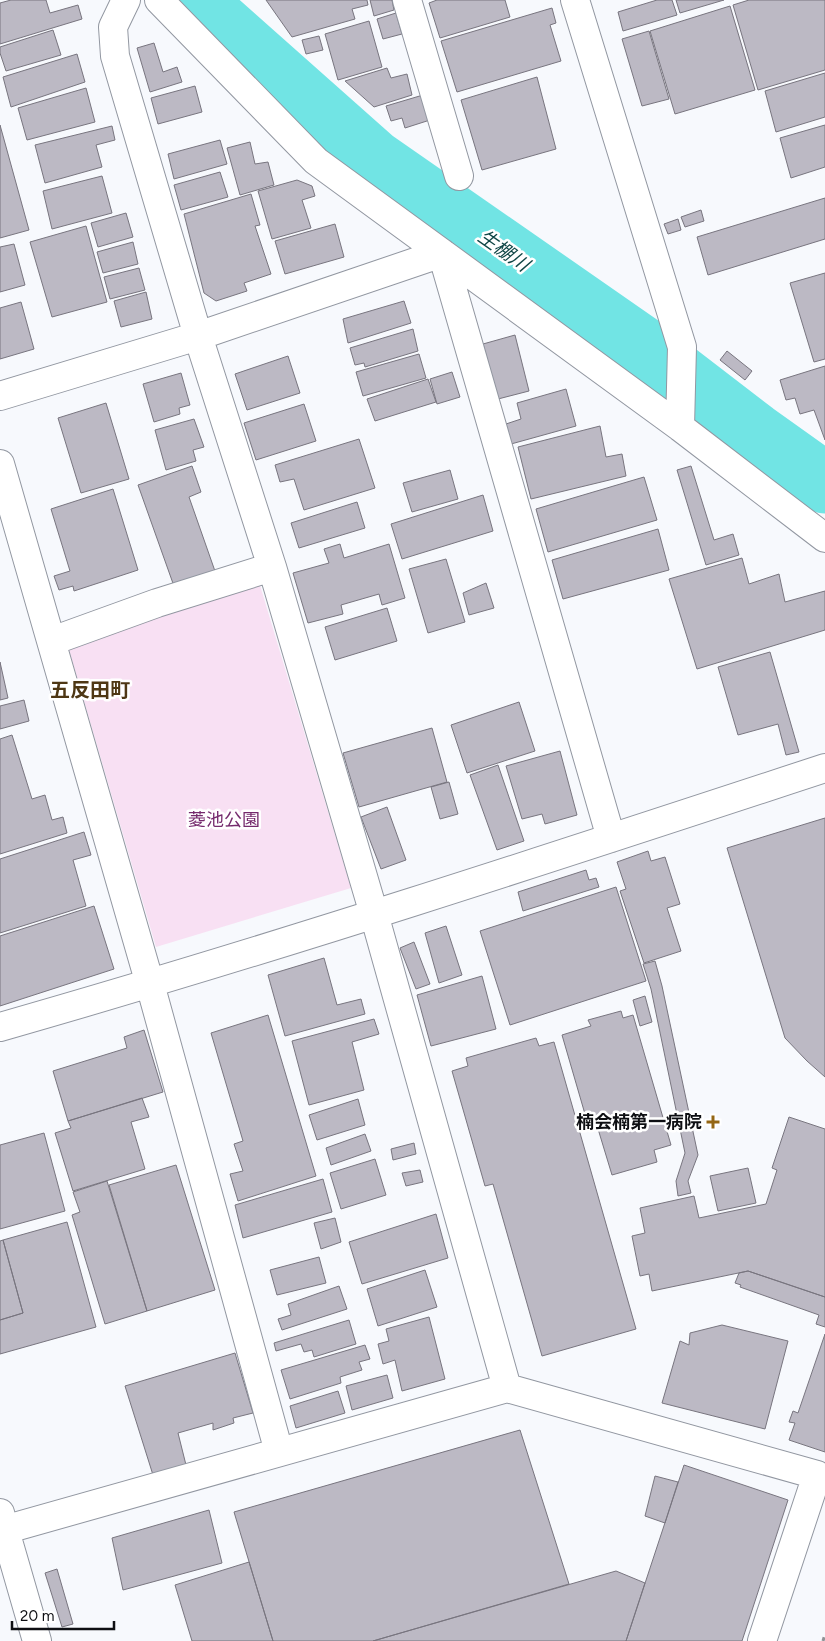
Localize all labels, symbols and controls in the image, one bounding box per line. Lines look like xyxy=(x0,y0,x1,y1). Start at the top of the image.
water label: 生棚川 xyxy=(474,225,535,277)
district label: 五反田町 xyxy=(50,678,130,702)
park label: 菱池公園 xyxy=(188,809,260,831)
place label: 楠会楠第一病院 xyxy=(576,1111,702,1133)
marker: 楠会楠第一病院 xyxy=(706,1115,720,1129)
scale bar xyxy=(12,1598,115,1630)
text: 20 m xyxy=(20,1607,54,1625)

